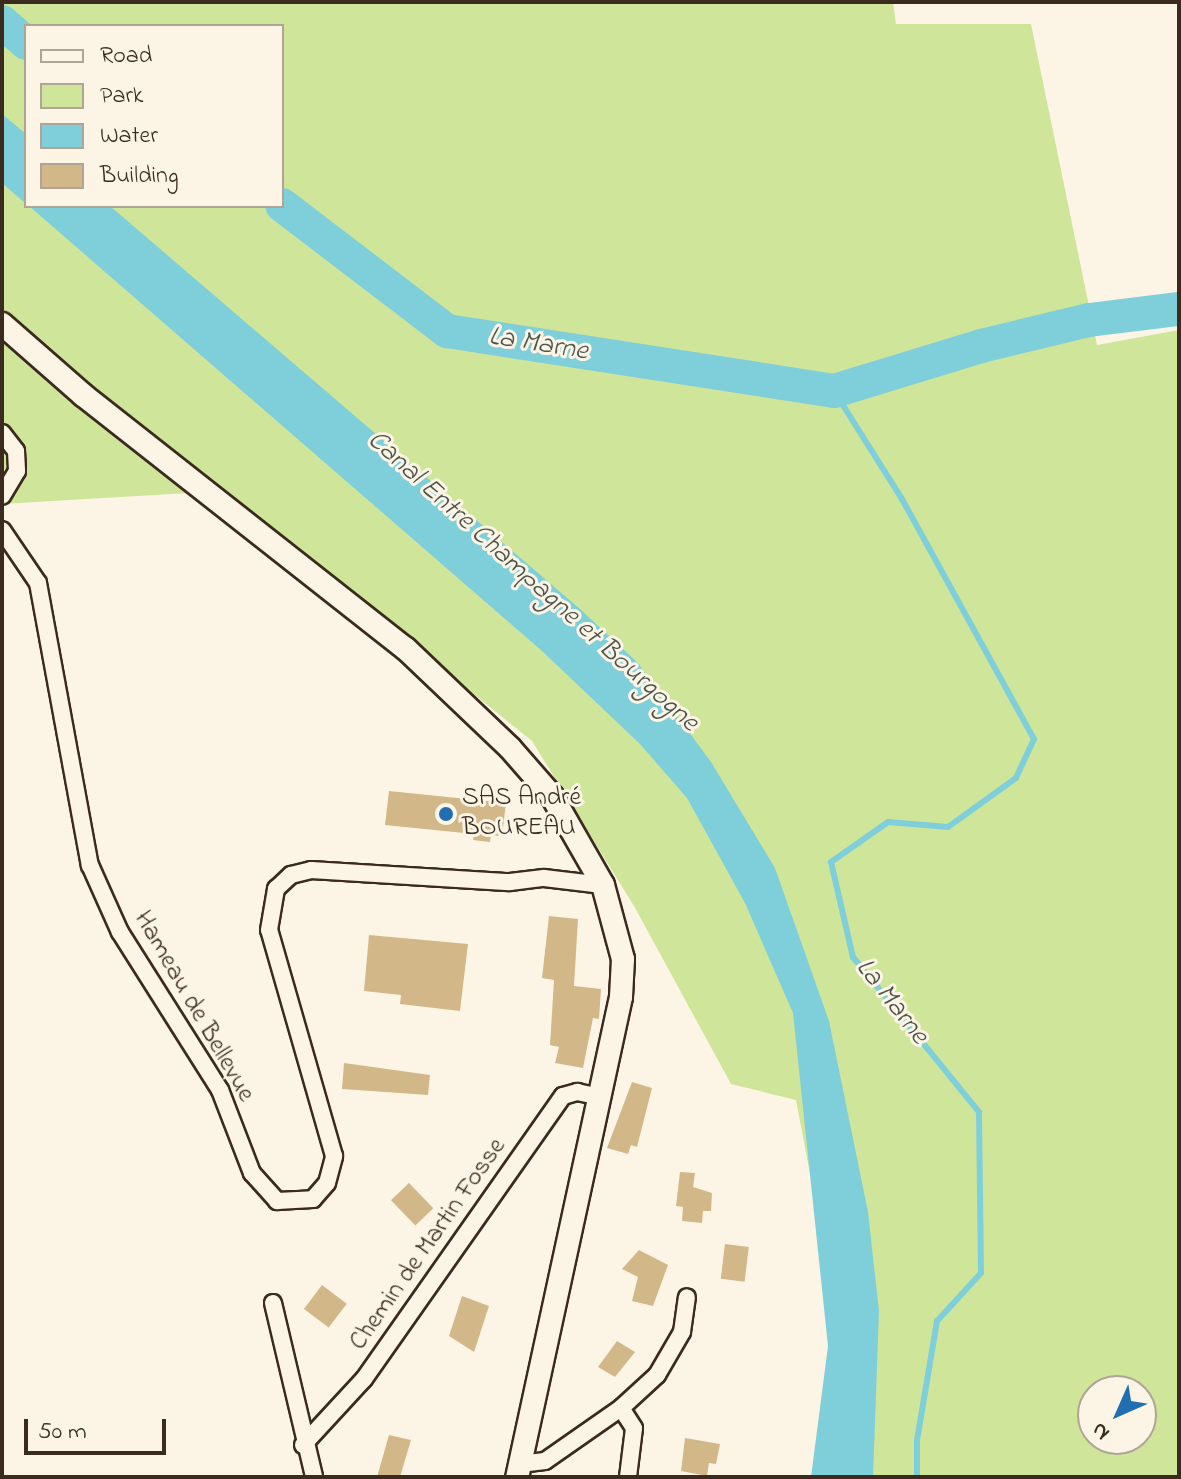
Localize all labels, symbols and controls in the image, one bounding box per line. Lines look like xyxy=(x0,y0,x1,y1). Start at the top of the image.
legend xyxy=(24,24,284,208)
text: Road xyxy=(100,39,152,74)
text: Park xyxy=(100,79,143,114)
text: Water xyxy=(100,119,158,154)
text: Building xyxy=(100,159,179,194)
water label: La Marne xyxy=(486,321,590,369)
water label: Canal Entre Champagne et Bourgogne xyxy=(359,424,705,740)
place label: SAS André BOUREAU xyxy=(462,783,581,844)
marker: SAS André BOUREAU xyxy=(437,805,455,823)
street label: Hameau de Bellevue xyxy=(126,906,260,1108)
water label: La Marne xyxy=(847,952,935,1052)
street label: Chemin de Martin Fosse xyxy=(344,1133,514,1357)
north arrow xyxy=(1077,1375,1157,1455)
scale bar xyxy=(28,1403,170,1453)
text: N xyxy=(1085,1414,1118,1447)
text: 50 m xyxy=(38,1415,87,1450)

